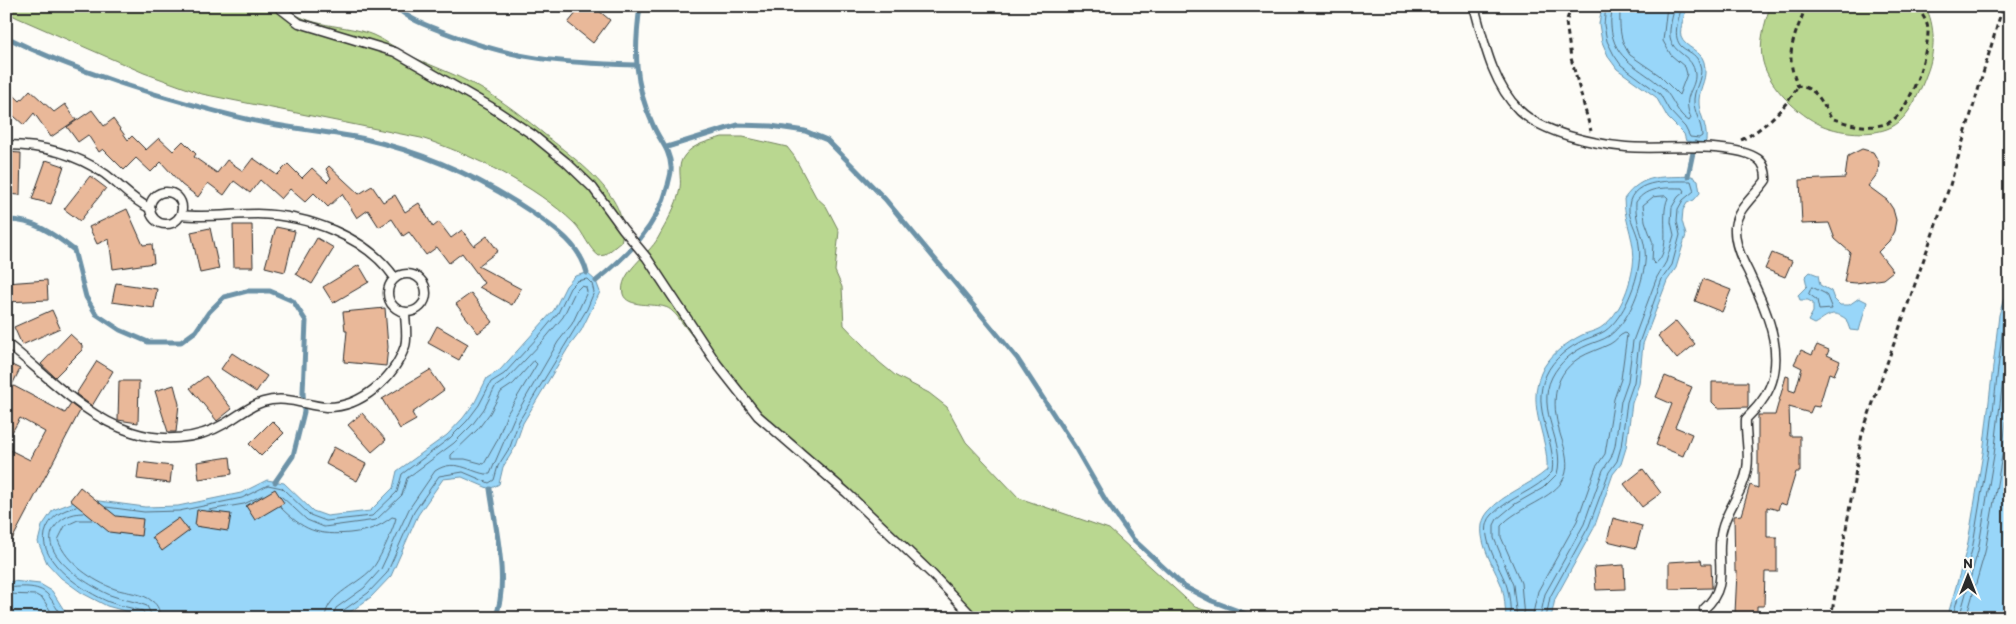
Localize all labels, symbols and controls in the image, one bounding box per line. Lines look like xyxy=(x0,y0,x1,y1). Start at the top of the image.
north arrow xyxy=(1944,552,1994,602)
text: N xyxy=(1963,555,1973,572)

